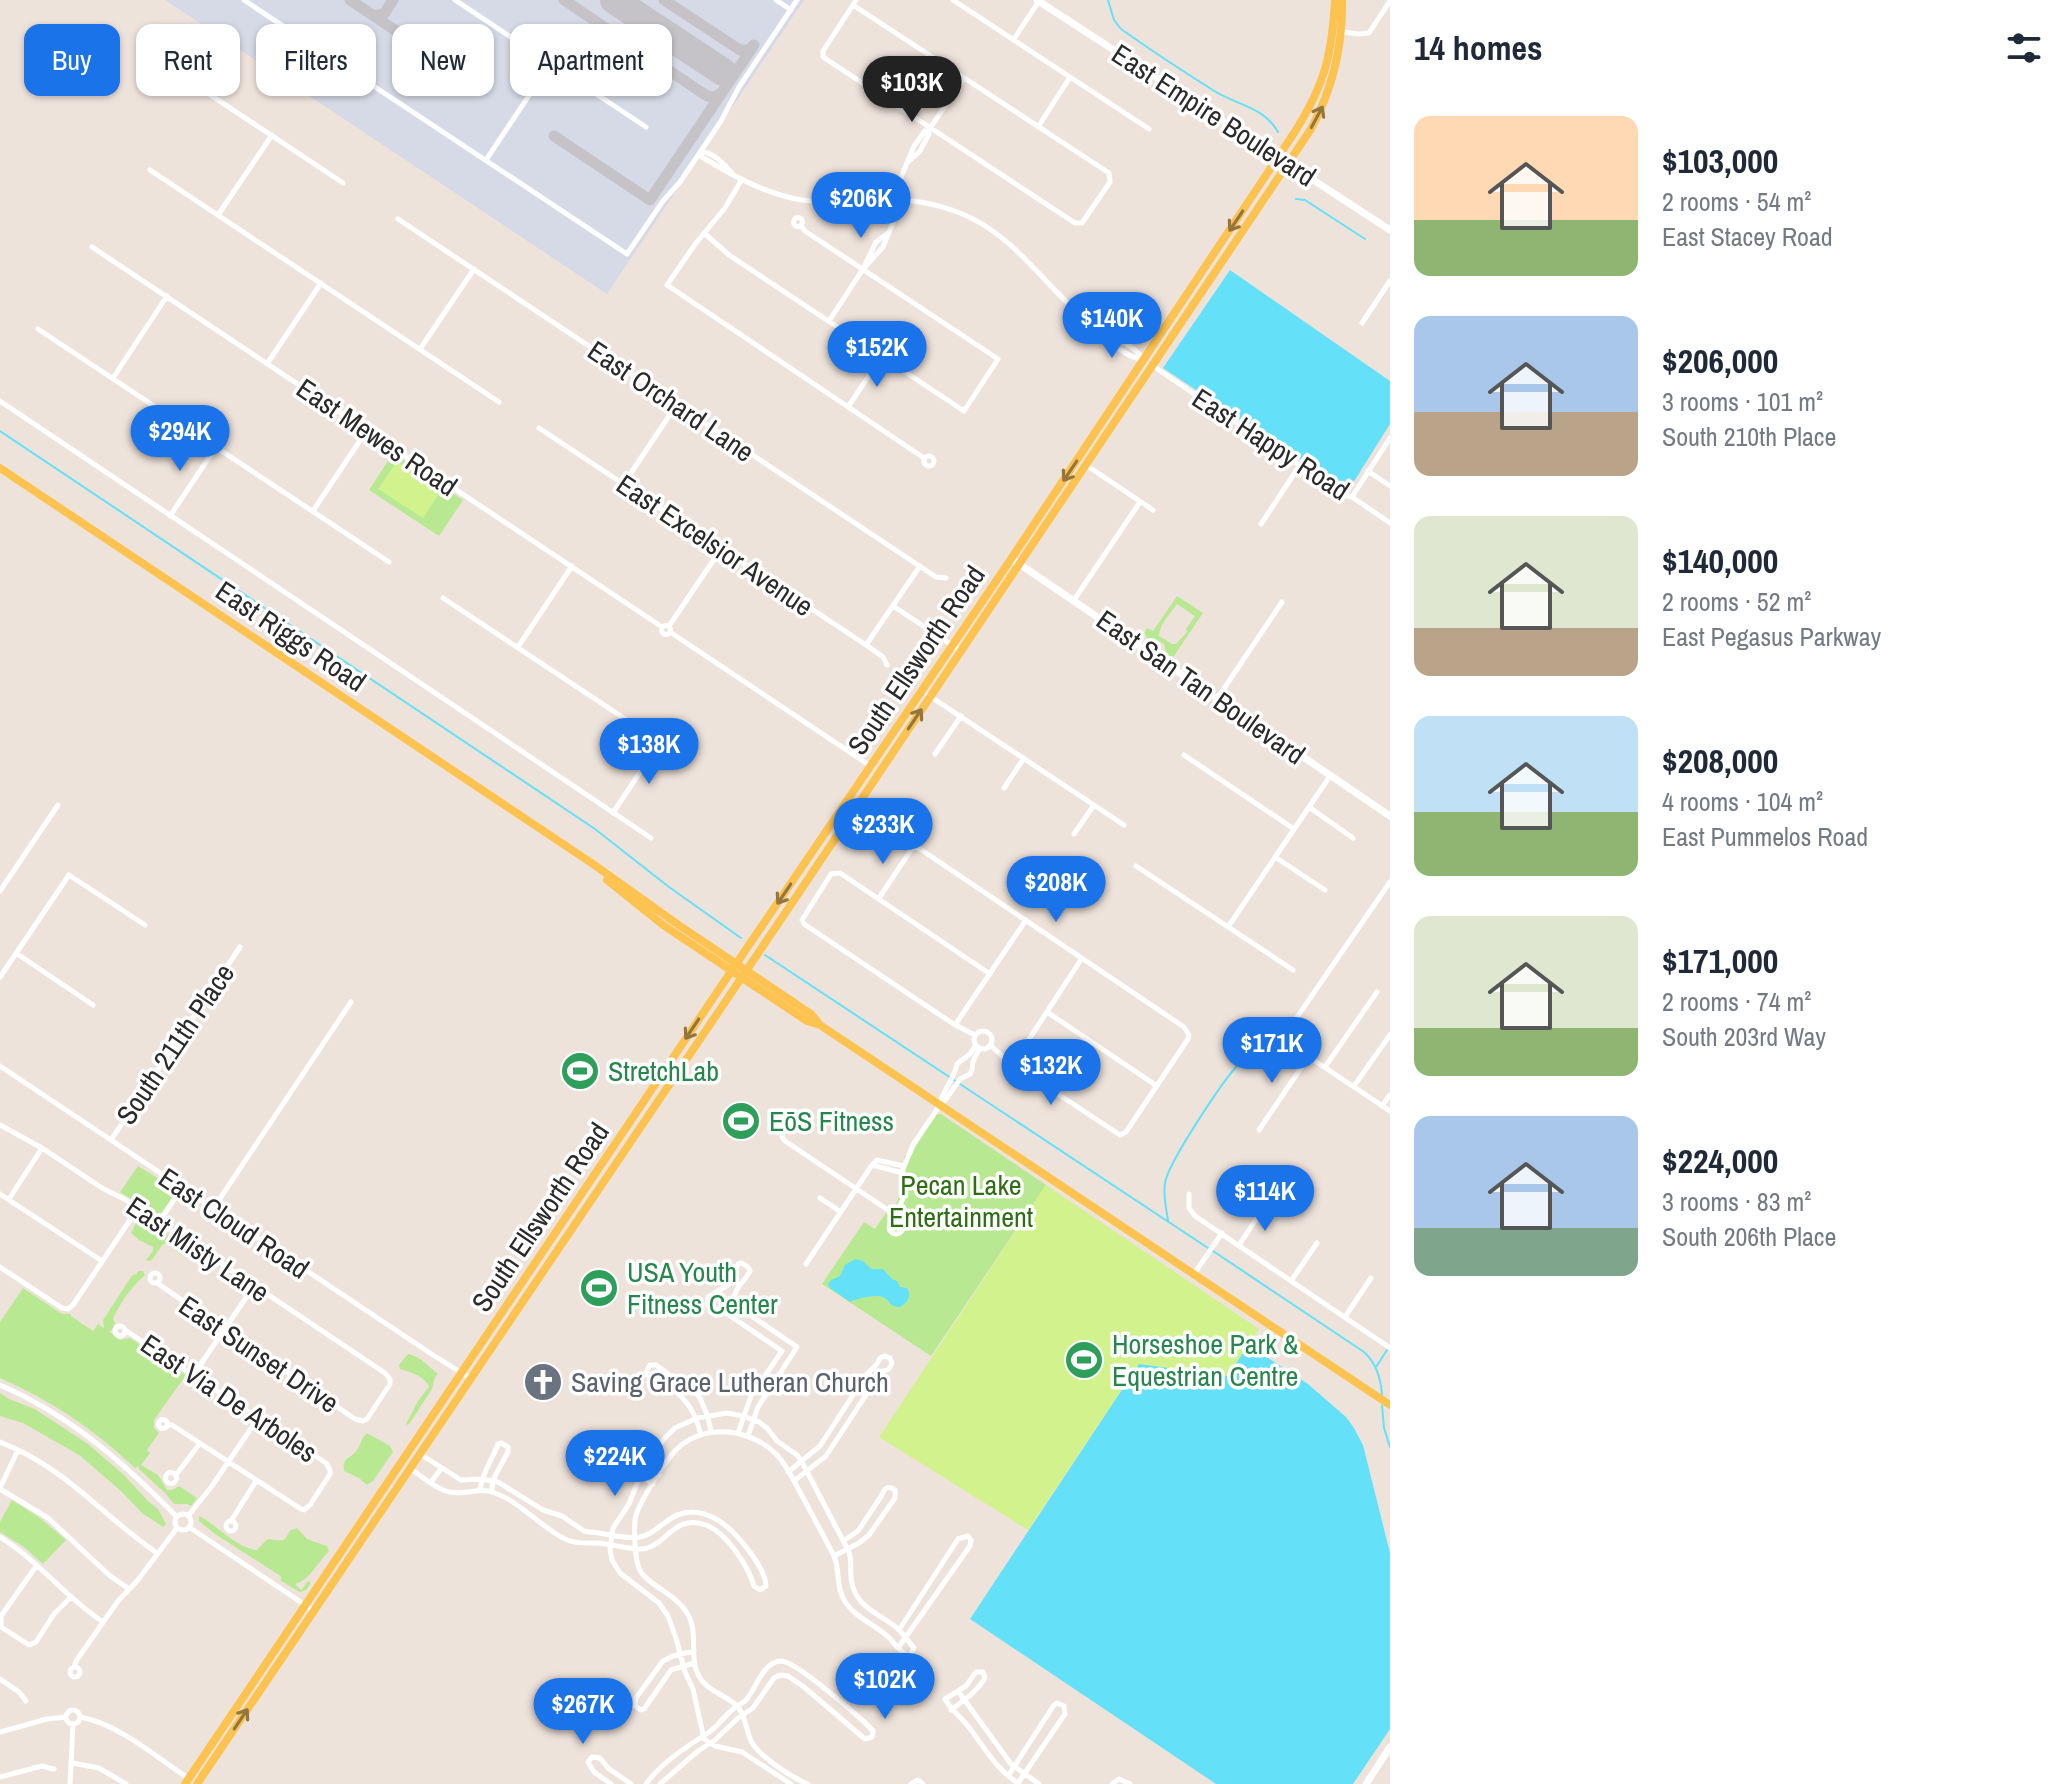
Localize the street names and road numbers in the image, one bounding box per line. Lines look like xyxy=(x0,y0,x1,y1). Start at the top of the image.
street label: East Empire Boulevard xyxy=(1105,35,1323,195)
street label: East Orchard Lane xyxy=(580,331,762,471)
street label: East Mewes Road xyxy=(289,369,465,505)
street label: East Happy Road xyxy=(1185,379,1357,509)
street label: East Excelsior Avenue xyxy=(609,465,821,625)
street label: South Ellsworth Road xyxy=(839,558,993,762)
street label: East Riggs Road xyxy=(208,572,374,700)
street label: East San Tan Boulevard xyxy=(1089,601,1313,773)
street label: South 211th Place xyxy=(107,956,243,1132)
street label: South Ellsworth Road xyxy=(463,1115,617,1319)
street label: East Cloud Road xyxy=(151,1159,317,1287)
street label: East Misty Lane xyxy=(119,1187,277,1311)
street label: East Sunset Drive xyxy=(172,1287,346,1421)
street label: East Via De Arboles xyxy=(133,1325,325,1471)

